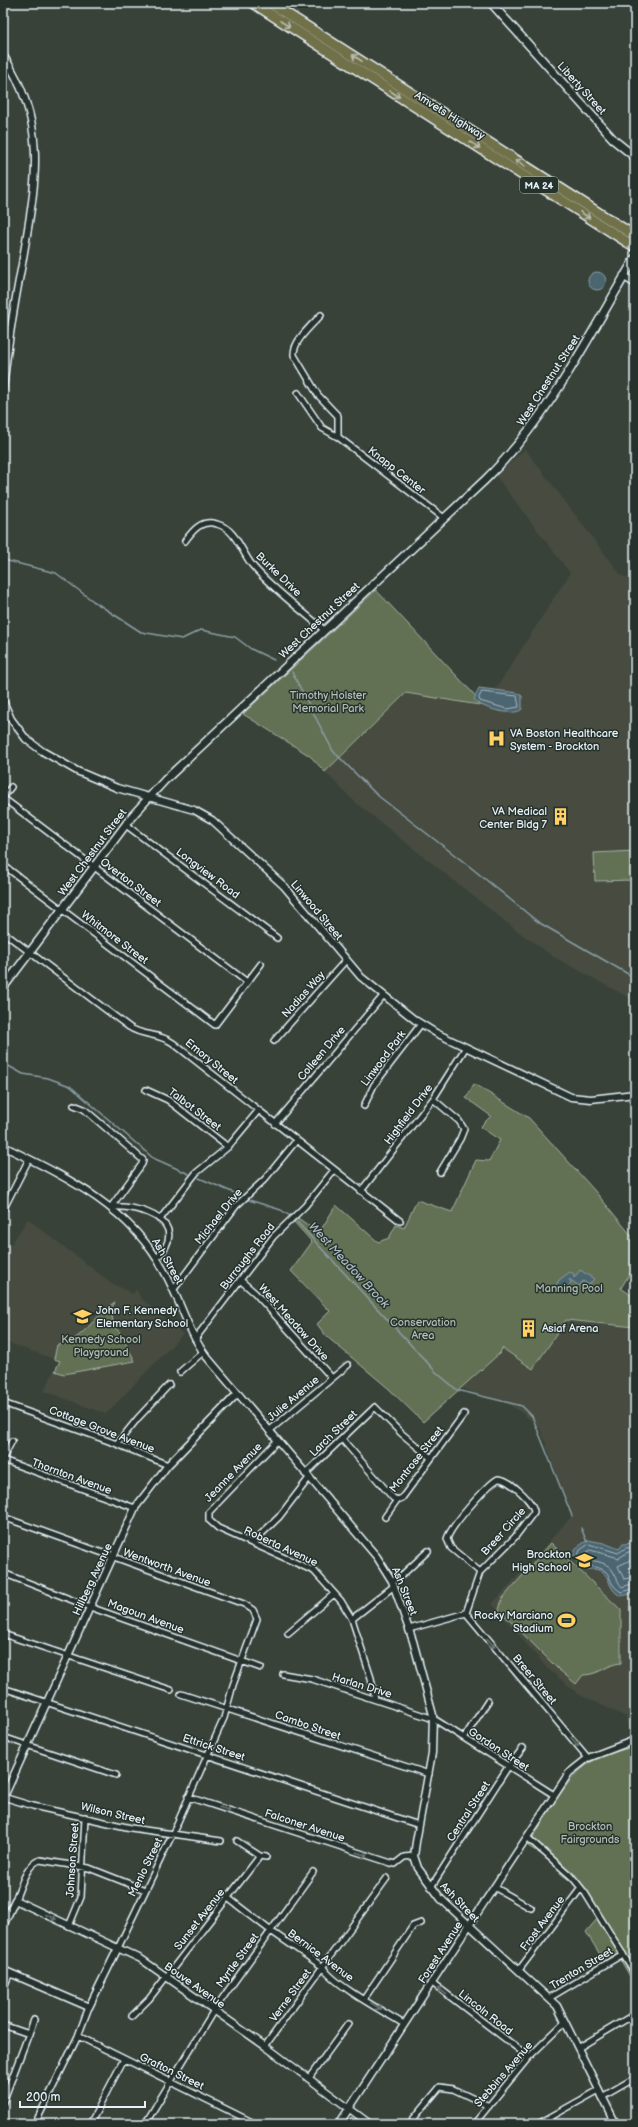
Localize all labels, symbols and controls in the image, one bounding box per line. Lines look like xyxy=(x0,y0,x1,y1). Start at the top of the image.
one-way arrow xyxy=(280,20,291,28)
one-way arrow xyxy=(351,54,363,62)
street label: Liberty Street xyxy=(555,59,609,118)
street label: Amvets Highway xyxy=(412,89,487,142)
one-way arrow xyxy=(389,90,400,98)
one-way arrow xyxy=(470,141,481,149)
one-way arrow xyxy=(514,158,525,167)
road number: MA 24 xyxy=(520,177,558,193)
one-way arrow xyxy=(579,211,590,219)
street label: West Chestnut Street xyxy=(514,332,583,428)
street label: Knapp Center xyxy=(365,444,429,497)
street label: Burke Drive xyxy=(253,549,304,600)
street label: West Chestnut Street xyxy=(276,579,363,661)
park label: Timothy Holster Memorial Park xyxy=(290,689,367,715)
place label: VA Boston Healthcare System - Brockton xyxy=(510,727,619,753)
hospital icon: VA Boston Healthcare System - Brockton xyxy=(487,729,507,749)
place label: VA Medical Center Bldg 7 xyxy=(479,805,548,831)
street label: West Chestnut Street xyxy=(55,806,130,898)
building icon: VA Medical Center Bldg 7 xyxy=(550,807,570,827)
street label: Longview Road xyxy=(173,845,242,901)
street label: Overton Street xyxy=(98,855,164,910)
street label: Linwood Street xyxy=(288,878,346,943)
street label: Whitmore Street xyxy=(79,908,151,967)
street label: Nadias Way xyxy=(279,968,328,1020)
street label: Colleen Drive xyxy=(295,1023,348,1083)
street label: Linwood Park xyxy=(358,1027,409,1089)
street label: Emory Street xyxy=(183,1036,241,1087)
street label: Highfield Drive xyxy=(381,1081,436,1147)
street label: Talbot Street xyxy=(166,1085,224,1134)
street label: Michael Drive xyxy=(192,1185,245,1247)
water label: West Meadow Brook xyxy=(305,1219,393,1312)
street label: Burroughs Road xyxy=(217,1220,277,1292)
street label: Ash Street xyxy=(149,1236,186,1287)
street label: West Meadow Drive xyxy=(256,1281,332,1364)
park label: Manning Pool xyxy=(535,1282,603,1295)
place label: John F. Kennedy Elementary School xyxy=(96,1304,188,1330)
school or university icon: John F. Kennedy Elementary School xyxy=(73,1306,93,1326)
park label: Conservation Area xyxy=(390,1316,456,1342)
building icon: Asiaf Arena xyxy=(519,1318,539,1338)
place label: Asiaf Arena xyxy=(542,1322,598,1335)
park label: Kennedy School Playground xyxy=(61,1333,141,1359)
street label: Julie Avenue xyxy=(265,1373,322,1424)
street label: Cottage Grove Avenue xyxy=(47,1403,157,1456)
street label: Larch Street xyxy=(307,1407,360,1459)
street label: Montrose Street xyxy=(387,1423,447,1495)
street label: Jeanne Avenue xyxy=(202,1440,265,1505)
street label: Thornton Avenue xyxy=(30,1456,114,1497)
street label: Breer Circle xyxy=(478,1504,529,1558)
street label: Roberta Avenue xyxy=(242,1524,320,1569)
street label: Hillberg Avenue xyxy=(70,1541,115,1617)
street label: Wentworth Avenue xyxy=(121,1546,213,1590)
place label: Brockton High School xyxy=(512,1548,571,1574)
school or university icon: Brockton High School xyxy=(574,1550,594,1570)
street label: Ash Street xyxy=(389,1565,420,1618)
street label: Magoun Avenue xyxy=(106,1597,186,1636)
place label: Rocky Marciano Stadium xyxy=(474,1609,553,1635)
sports icon: Rocky Marciano Stadium xyxy=(556,1611,576,1631)
one-way arrow xyxy=(487,1638,496,1648)
street label: Breer Street xyxy=(510,1652,560,1707)
street label: Harlan Drive xyxy=(330,1670,394,1701)
street label: Cambo Street xyxy=(273,1708,343,1743)
street label: Gordon Street xyxy=(466,1725,532,1774)
street label: Ettrick Street xyxy=(181,1731,247,1764)
one-way arrow xyxy=(571,1737,580,1747)
street label: Central Street xyxy=(444,1778,493,1844)
street label: Wilson Street xyxy=(80,1800,147,1827)
one-way arrow xyxy=(218,1806,231,1813)
street label: Falconer Avenue xyxy=(263,1806,347,1845)
park label: Brockton Fairgrounds xyxy=(560,1820,620,1846)
street label: Johnson Street xyxy=(63,1822,82,1898)
street label: Menlo Street xyxy=(126,1835,166,1899)
one-way arrow xyxy=(355,1851,368,1858)
street label: Ash Street xyxy=(437,1880,482,1926)
street label: Sunset Avenue xyxy=(171,1886,228,1953)
street label: Frost Avenue xyxy=(518,1893,568,1953)
one-way arrow xyxy=(44,1914,56,1921)
street label: Forest Avenue xyxy=(416,1918,466,1986)
street label: Bernice Avenue xyxy=(285,1926,357,1985)
street label: Myrtle Street xyxy=(213,1930,262,1990)
street label: Trenton Street xyxy=(547,1944,616,1992)
street label: Bouve Avenue xyxy=(162,1960,228,2011)
street label: Verne Street xyxy=(267,1966,314,2024)
one-way arrow xyxy=(437,1986,448,1995)
street label: Lincoln Road xyxy=(456,1987,515,2038)
one-way arrow xyxy=(370,2003,382,2011)
street label: Stebbins Avenue xyxy=(471,2038,536,2110)
street label: Grafton Street xyxy=(137,2050,207,2093)
scale bar xyxy=(20,2083,145,2109)
text: 200 m xyxy=(26,2090,60,2105)

